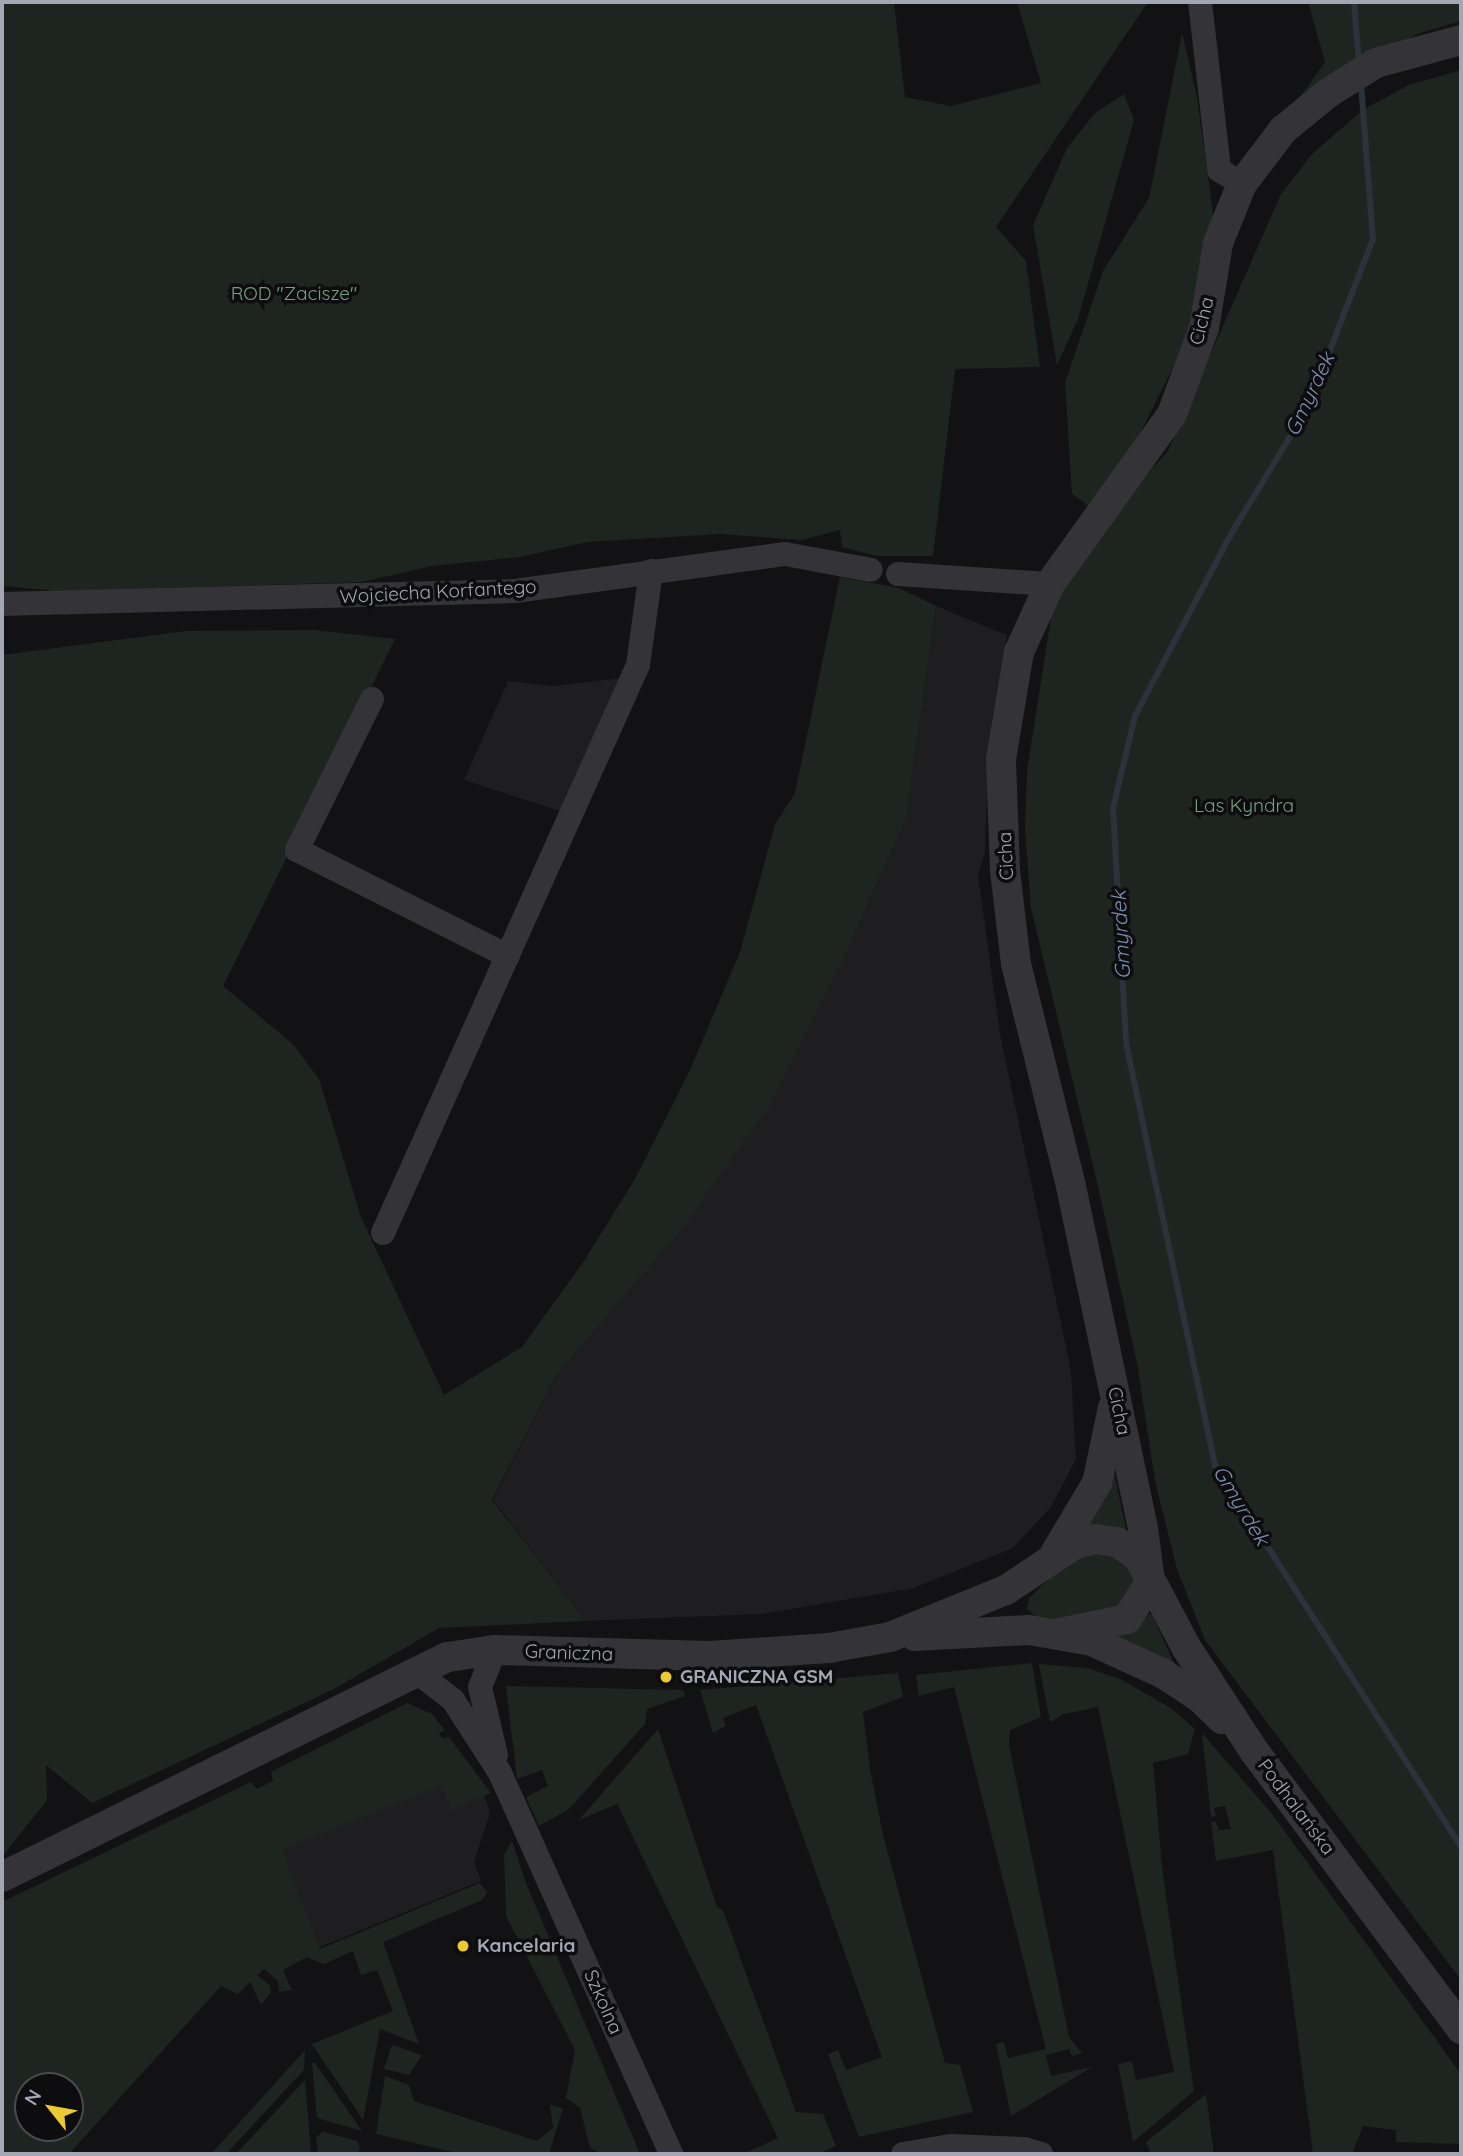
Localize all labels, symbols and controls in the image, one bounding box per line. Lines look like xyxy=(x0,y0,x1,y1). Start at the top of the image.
park label: ROD "Zacisze" xyxy=(231,283,357,305)
street label: Cicha xyxy=(1185,295,1219,347)
water label: Gmyrdek xyxy=(1279,348,1339,440)
street label: Wojciecha Korfantego xyxy=(339,575,537,609)
park label: Las Kyndra xyxy=(1194,795,1294,817)
street label: Cicha xyxy=(993,831,1019,881)
water label: Gmyrdek xyxy=(1105,890,1135,980)
street label: Cicha xyxy=(1103,1385,1135,1437)
water label: Gmyrdek xyxy=(1208,1460,1276,1550)
street label: Graniczna xyxy=(524,1640,614,1666)
place label: GRANICZNA GSM xyxy=(680,1666,833,1688)
marker: GRANICZNA GSM xyxy=(658,1669,674,1685)
street label: Podhalańska xyxy=(1253,1755,1339,1859)
place label: Kancelaria xyxy=(477,1935,576,1957)
marker: Kancelaria xyxy=(455,1938,471,1954)
street label: Szkolna xyxy=(579,1966,627,2038)
north arrow xyxy=(14,2072,84,2142)
text: N xyxy=(19,2085,47,2109)

